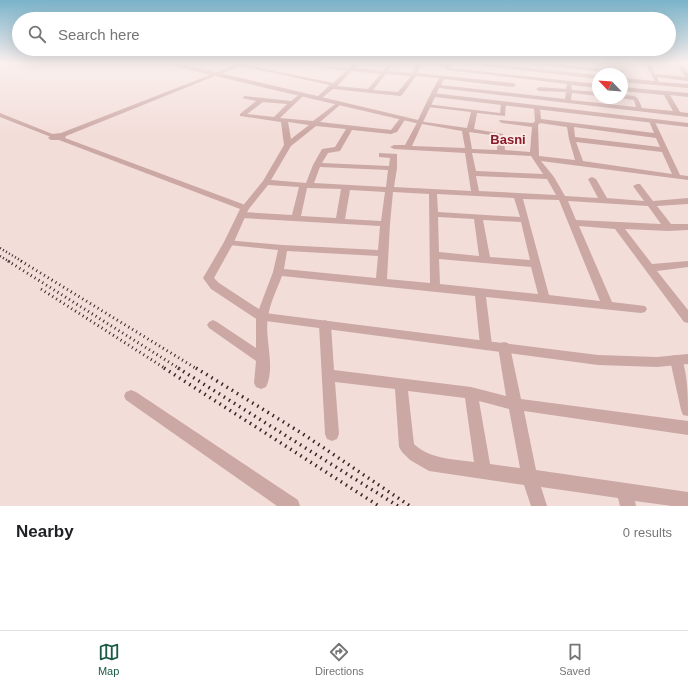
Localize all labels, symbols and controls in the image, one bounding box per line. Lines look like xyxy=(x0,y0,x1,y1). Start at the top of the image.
search box xyxy=(12,12,676,56)
icon: search xyxy=(26,23,48,45)
text: Search here xyxy=(58,26,140,43)
north arrow xyxy=(592,68,628,104)
district label: Basni xyxy=(490,132,526,147)
text: Nearby xyxy=(16,522,74,541)
text: 0 results xyxy=(623,525,672,540)
tab: Map xyxy=(98,641,120,677)
tab: Directions xyxy=(315,641,364,677)
tab: Saved xyxy=(559,641,590,677)

